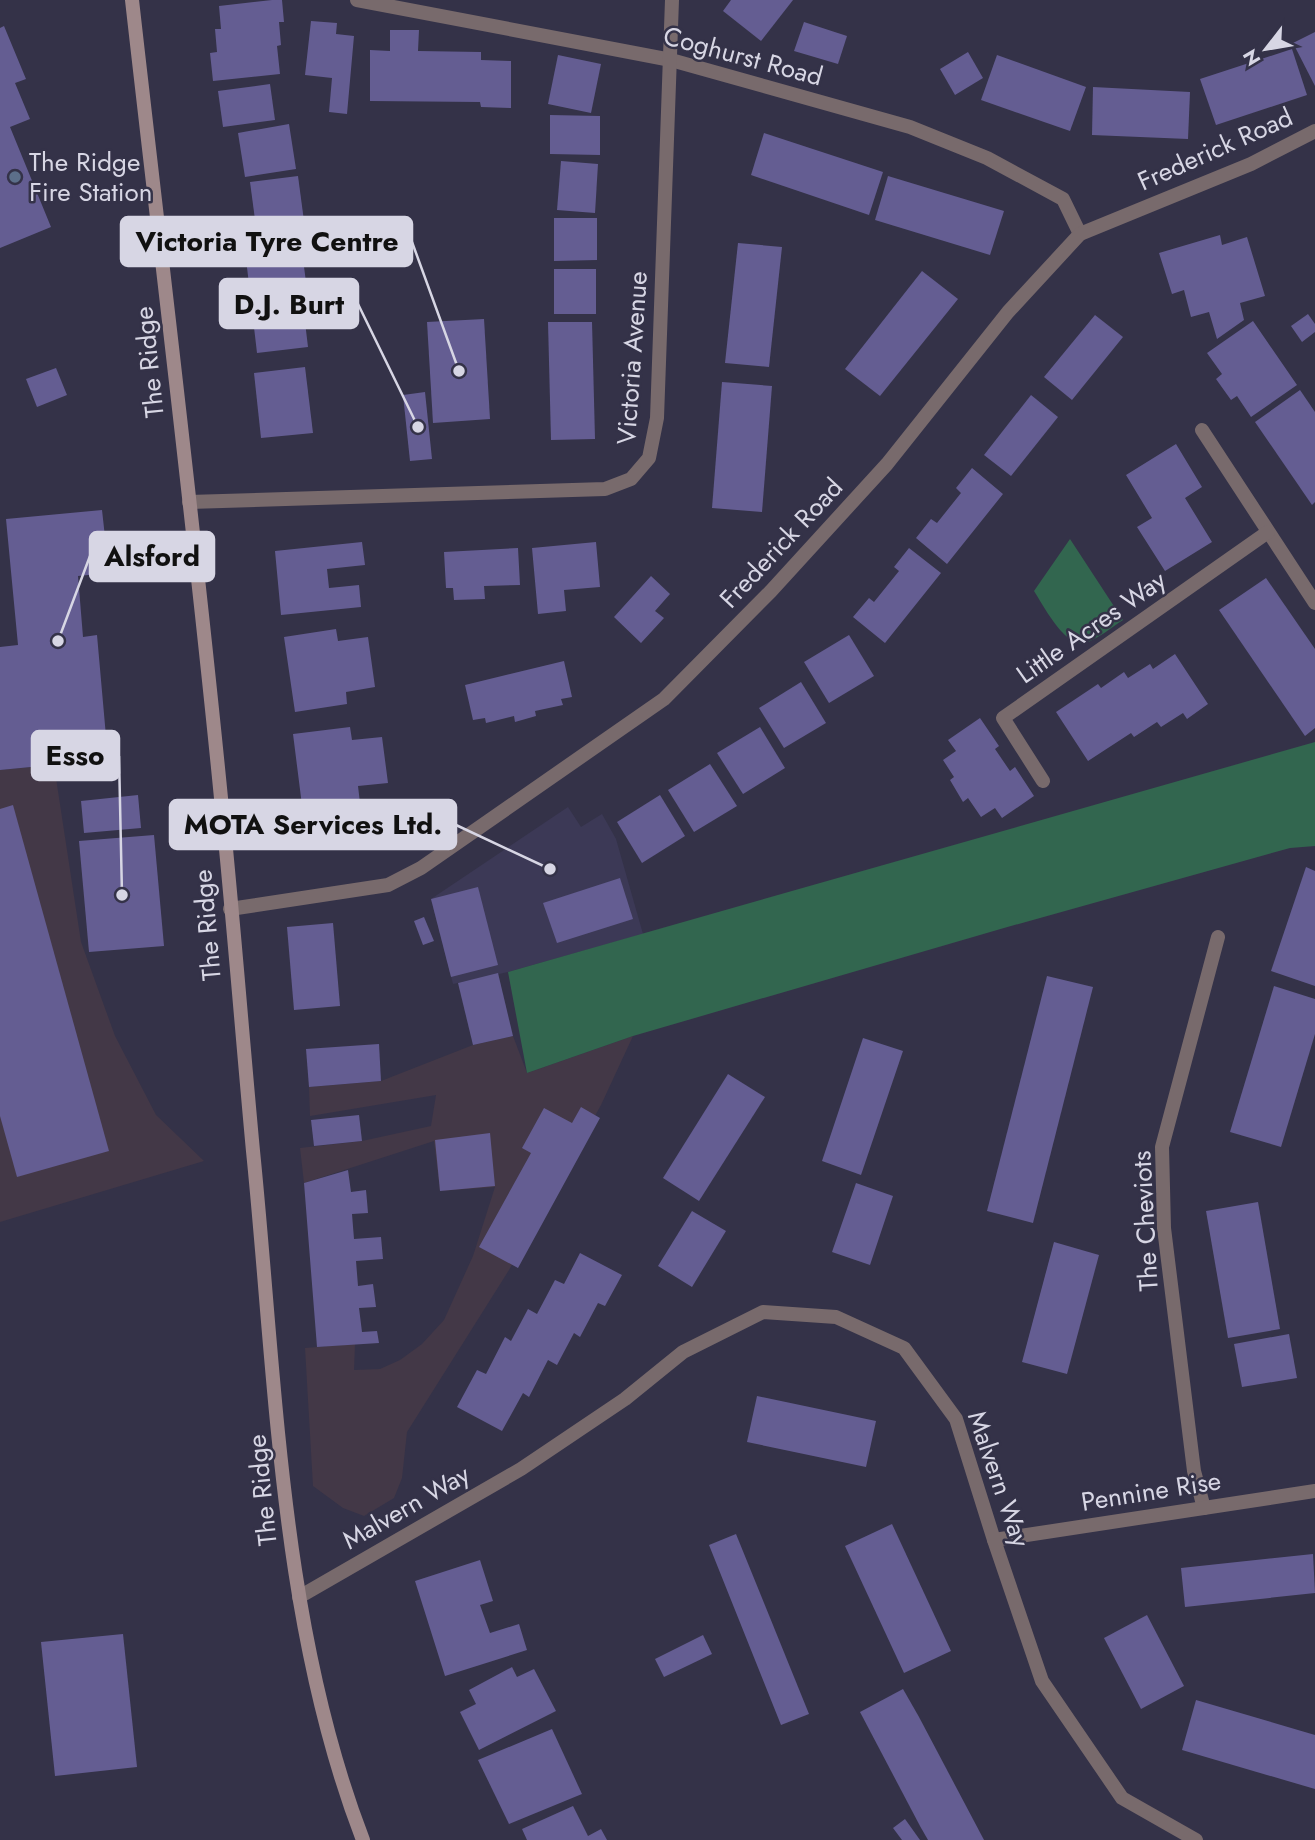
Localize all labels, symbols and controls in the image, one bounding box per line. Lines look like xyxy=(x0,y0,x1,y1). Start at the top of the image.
north arrow xyxy=(1231,14,1301,84)
street label: Coghurst Road xyxy=(659,16,827,96)
text: N xyxy=(1236,44,1267,71)
street label: Frederick Road xyxy=(1131,98,1299,200)
place label: The Ridge Fire Station xyxy=(29,143,152,211)
marker: The Ridge Fire Station xyxy=(7,169,23,185)
callout: Victoria Tyre Centre xyxy=(121,217,412,266)
text: Victoria Tyre Centre xyxy=(134,221,399,262)
street label: Victoria Avenue xyxy=(607,270,657,446)
callout: D.J. Burt xyxy=(220,279,358,328)
text: D.J. Burt xyxy=(234,284,344,325)
street label: The Ridge xyxy=(124,305,174,419)
street label: Frederick Road xyxy=(710,469,852,617)
callout: Alsford xyxy=(90,532,214,581)
text: Alsford xyxy=(103,536,200,577)
street label: Little Acres Way xyxy=(1008,561,1174,693)
callout: Esso xyxy=(32,731,119,780)
text: Esso xyxy=(46,735,104,776)
callout: MOTA Services Ltd. xyxy=(170,800,456,849)
text: MOTA Services Ltd. xyxy=(184,804,442,845)
street label: The Ridge xyxy=(183,868,231,982)
street label: The Cheviots xyxy=(1122,1150,1168,1292)
street label: Malvern Way xyxy=(958,1406,1040,1553)
street label: The Ridge xyxy=(237,1433,287,1547)
street label: Malvern Way xyxy=(335,1455,477,1559)
street label: Pennine Rise xyxy=(1078,1461,1224,1521)

